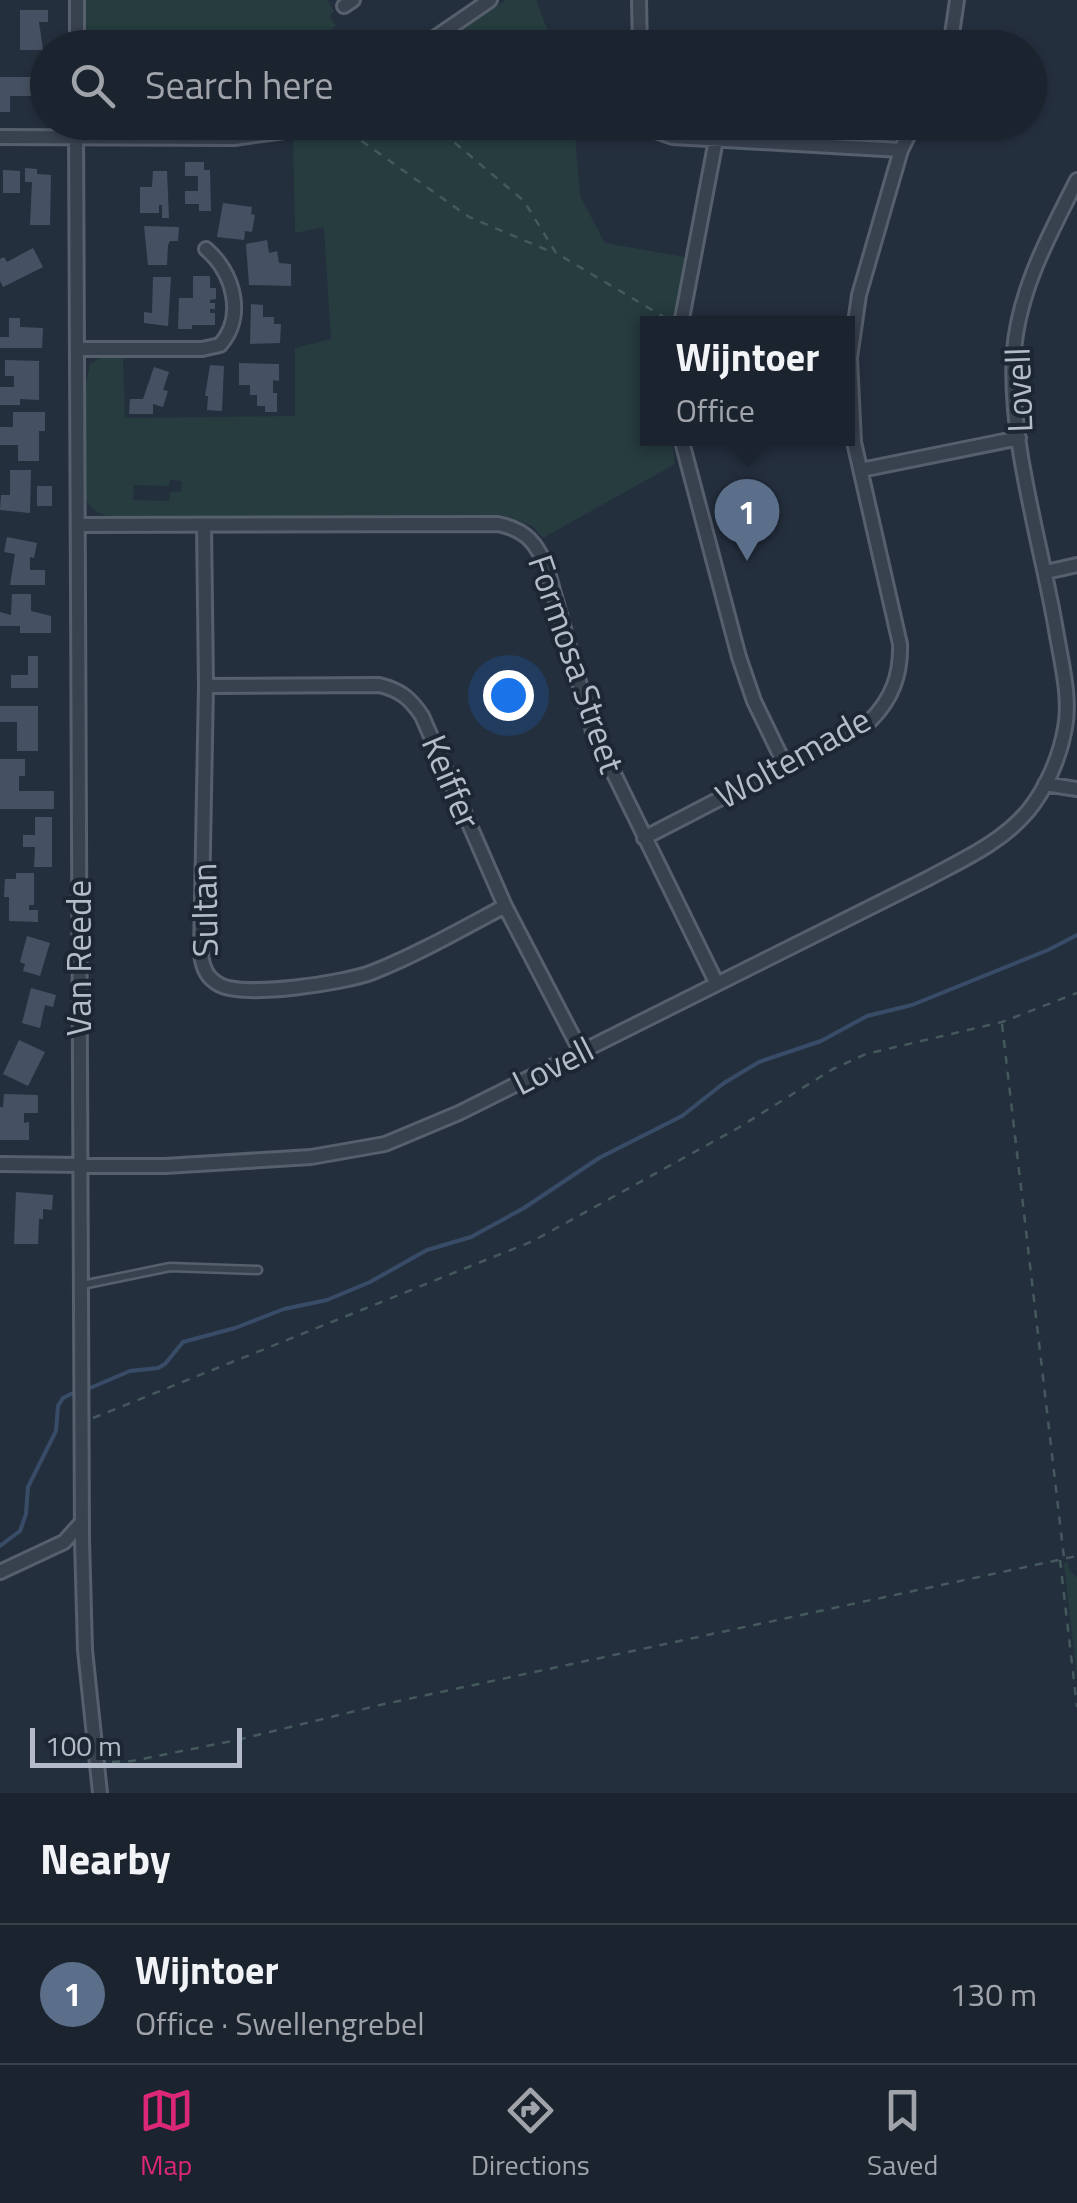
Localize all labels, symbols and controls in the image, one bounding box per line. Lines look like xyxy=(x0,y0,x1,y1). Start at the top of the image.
search box xyxy=(30,30,1047,140)
text: Search here xyxy=(145,56,333,114)
icon: search xyxy=(65,58,120,113)
popup xyxy=(640,316,855,446)
text: Wijntoer xyxy=(676,328,819,386)
street label: Lovell xyxy=(990,347,1046,434)
text: Office xyxy=(676,386,755,434)
pin: 1 xyxy=(714,478,780,561)
street label: Formosa Street xyxy=(514,547,640,780)
your location xyxy=(483,670,534,721)
street label: Woltemade xyxy=(705,692,880,822)
street label: Keiffer xyxy=(408,726,496,837)
street label: Sultan xyxy=(176,862,232,958)
street label: Van Reede xyxy=(51,880,105,1036)
street label: Lovell xyxy=(502,1022,603,1108)
scale bar xyxy=(30,1723,242,1768)
text: 100 m xyxy=(45,1724,122,1767)
text: Nearby xyxy=(40,1826,171,1890)
text: Wijntoer xyxy=(135,1941,279,1999)
text: 1 xyxy=(64,1970,81,2018)
text: 130 m xyxy=(949,1970,1037,2018)
text: Office · Swellengrebel xyxy=(135,1999,425,2047)
tab: Map xyxy=(139,2083,194,2186)
tab: Directions xyxy=(471,2083,590,2186)
tab: Saved xyxy=(867,2083,938,2186)

